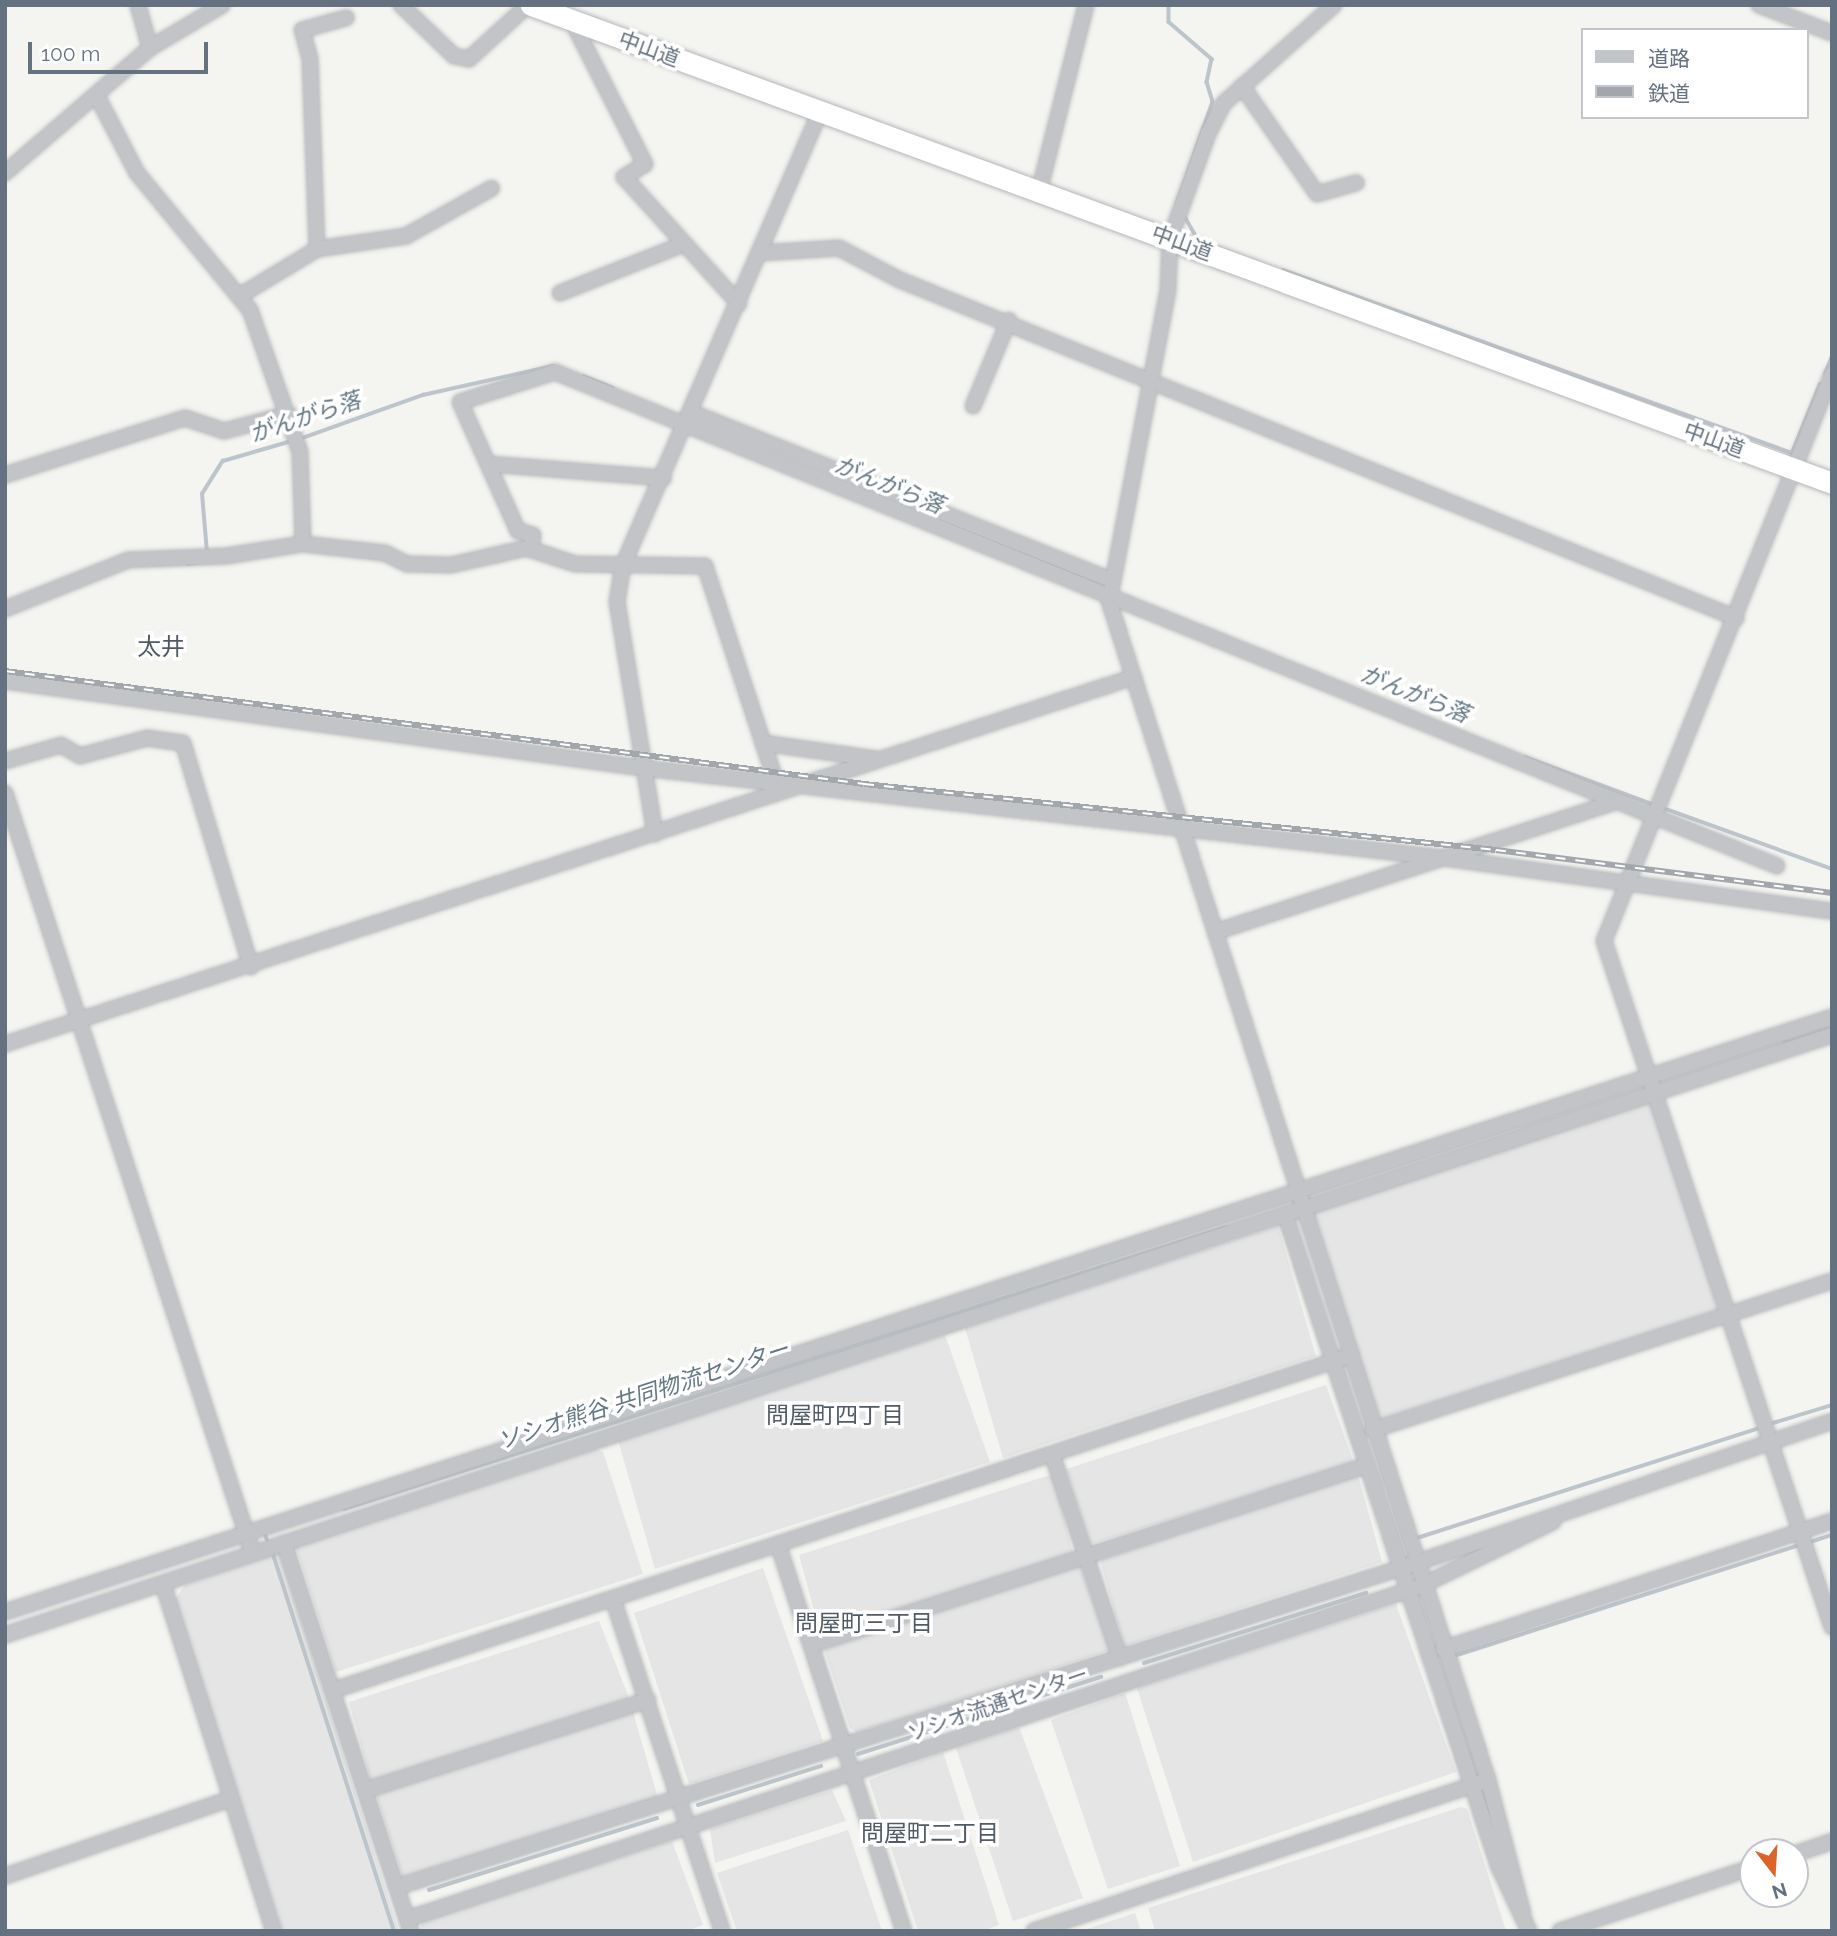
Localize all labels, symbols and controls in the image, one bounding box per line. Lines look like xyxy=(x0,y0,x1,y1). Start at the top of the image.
street label: 中山道 xyxy=(615,26,683,72)
scale bar xyxy=(32,28,212,72)
legend xyxy=(1582,28,1809,119)
text: 100 m xyxy=(41,41,100,66)
text: 道路 xyxy=(1648,46,1690,71)
text: 鉄道 xyxy=(1648,81,1690,106)
street label: 中山道 xyxy=(1148,220,1216,266)
water label: がんがら落 xyxy=(246,386,364,448)
street label: 中山道 xyxy=(1680,417,1748,463)
water label: がんがら落 xyxy=(831,451,947,519)
district label: 太井 xyxy=(137,633,185,661)
water label: がんがら落 xyxy=(1357,660,1473,728)
water label: ソシオ熊谷 共同物流センター xyxy=(494,1335,792,1455)
district label: 問屋町四丁目 xyxy=(766,1401,904,1429)
district label: 問屋町三丁目 xyxy=(795,1609,933,1637)
street label: ソシオ流通センター xyxy=(905,1661,1091,1747)
district label: 問屋町二丁目 xyxy=(861,1819,999,1847)
north arrow xyxy=(1739,1838,1809,1908)
text: N xyxy=(1769,1879,1790,1904)

